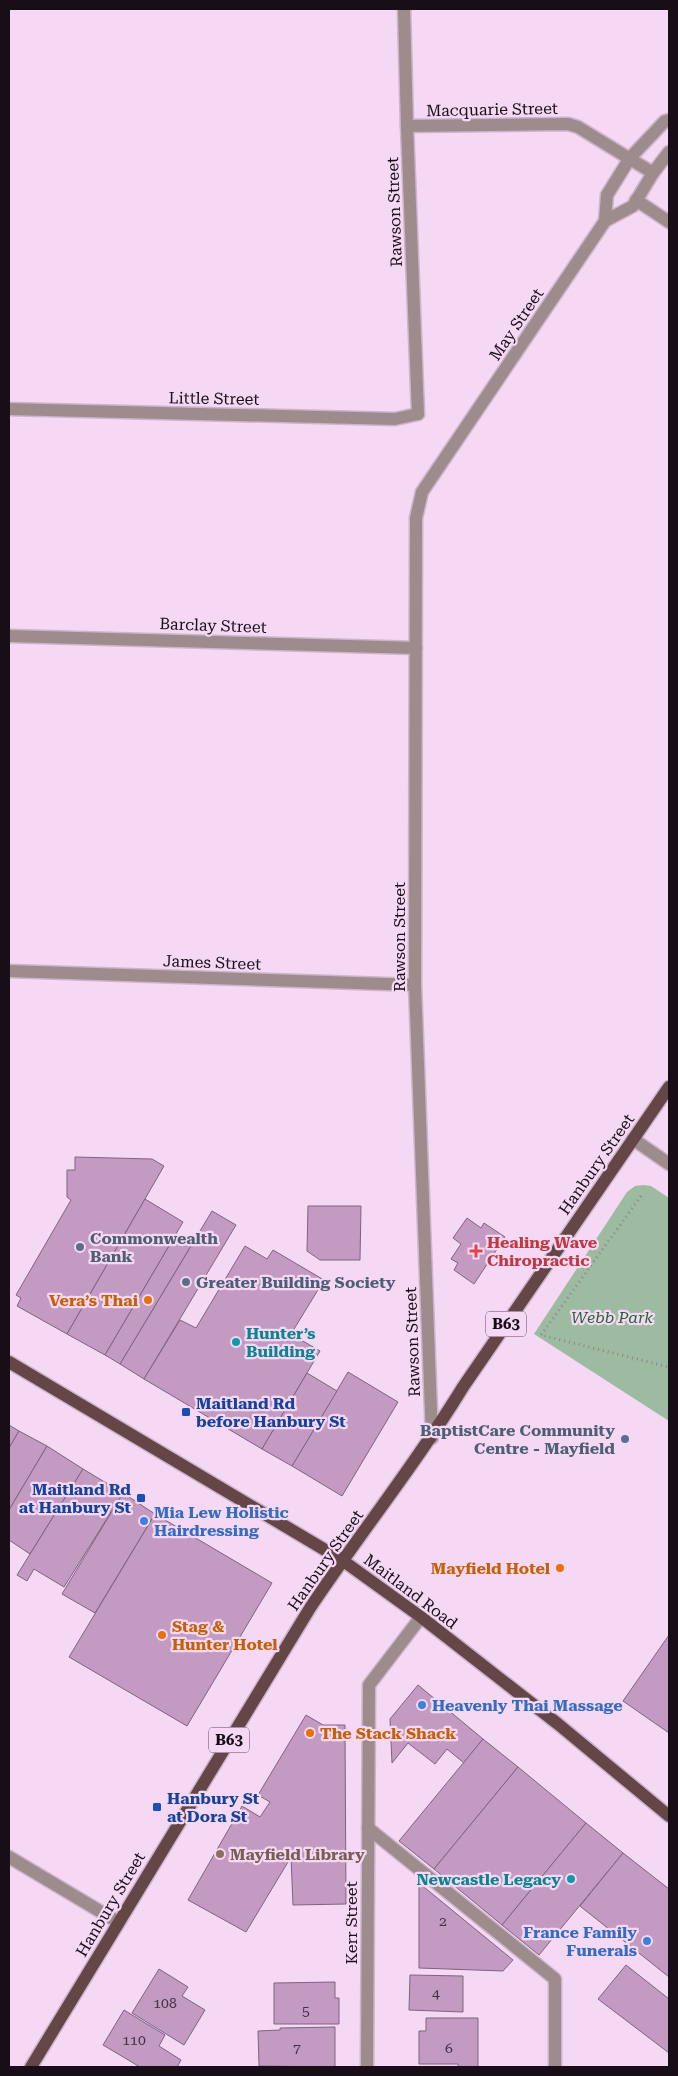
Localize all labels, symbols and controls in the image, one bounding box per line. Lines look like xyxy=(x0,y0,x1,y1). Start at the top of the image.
street label: Macquarie Street xyxy=(426,99,558,120)
street label: Rawson Street xyxy=(383,157,406,267)
street label: May Street xyxy=(485,285,547,364)
street label: Little Street xyxy=(168,388,260,409)
street label: Barclay Street xyxy=(159,614,267,637)
street label: Rawson Street xyxy=(390,882,409,992)
street label: James Street xyxy=(163,951,261,974)
street label: Hanbury Street xyxy=(555,1110,638,1218)
place label: Commonwealth Bank xyxy=(90,1229,218,1266)
place label: Healing Wave Chiropractic xyxy=(487,1233,597,1270)
marker: Commonwealth Bank xyxy=(74,1241,86,1253)
marker: Healing Wave Chiropractic xyxy=(469,1244,483,1258)
place label: Greater Building Society xyxy=(196,1273,396,1292)
marker: Greater Building Society xyxy=(180,1276,192,1288)
street label: Rawson Street xyxy=(401,1287,424,1397)
place label: Vera’s Thai xyxy=(49,1291,139,1310)
marker: Vera’s Thai xyxy=(142,1294,154,1306)
park label: Webb Park xyxy=(571,1308,653,1327)
road number: B63 xyxy=(486,1312,526,1336)
place label: Hunter’s Building xyxy=(246,1324,316,1361)
marker: Hunter’s Building xyxy=(230,1336,242,1348)
place label: Maitland Rd before Hanbury St xyxy=(196,1394,346,1431)
marker: Maitland Rd before Hanbury St xyxy=(180,1406,192,1418)
place label: BaptistCare Community Centre - Mayfield xyxy=(420,1421,615,1458)
marker: BaptistCare Community Centre - Mayfield xyxy=(619,1433,631,1445)
place label: Maitland Rd at Hanbury St xyxy=(19,1480,131,1517)
marker: Maitland Rd at Hanbury St xyxy=(135,1492,147,1504)
place label: Mia Lew Holistic Hairdressing xyxy=(154,1503,289,1540)
street label: Hanbury Street xyxy=(284,1506,367,1614)
marker: Mia Lew Holistic Hairdressing xyxy=(138,1515,150,1527)
street label: Maitland Road xyxy=(360,1550,461,1633)
place label: Mayfield Hotel xyxy=(431,1559,551,1578)
marker: Mayfield Hotel xyxy=(554,1562,566,1574)
place label: Stag & Hunter Hotel xyxy=(172,1617,278,1654)
marker: Stag & Hunter Hotel xyxy=(156,1629,168,1641)
place label: Heavenly Thai Massage xyxy=(432,1696,623,1715)
marker: Heavenly Thai Massage xyxy=(416,1699,428,1711)
place label: The Stack Shack xyxy=(320,1724,456,1743)
marker: The Stack Shack xyxy=(304,1727,316,1739)
road number: B63 xyxy=(209,1728,249,1752)
place label: Hanbury St at Dora St xyxy=(167,1789,260,1826)
marker: Hanbury St at Dora St xyxy=(151,1801,163,1813)
place label: Mayfield Library xyxy=(230,1845,365,1864)
marker: Mayfield Library xyxy=(214,1848,226,1860)
street label: Hanbury Street xyxy=(72,1849,149,1960)
place label: Newcastle Legacy xyxy=(417,1870,561,1889)
marker: Newcastle Legacy xyxy=(565,1873,577,1885)
street label: Kerr Street xyxy=(342,1881,361,1965)
house number: 2 xyxy=(439,1913,447,1929)
place label: France Family Funerals xyxy=(523,1923,637,1960)
marker: France Family Funerals xyxy=(641,1935,653,1947)
house number: 4 xyxy=(432,1985,440,2001)
house number: 108 xyxy=(153,1995,177,2011)
house number: 5 xyxy=(302,2003,310,2019)
house number: 110 xyxy=(122,2032,146,2048)
house number: 7 xyxy=(293,2040,301,2056)
house number: 6 xyxy=(445,2040,453,2056)

